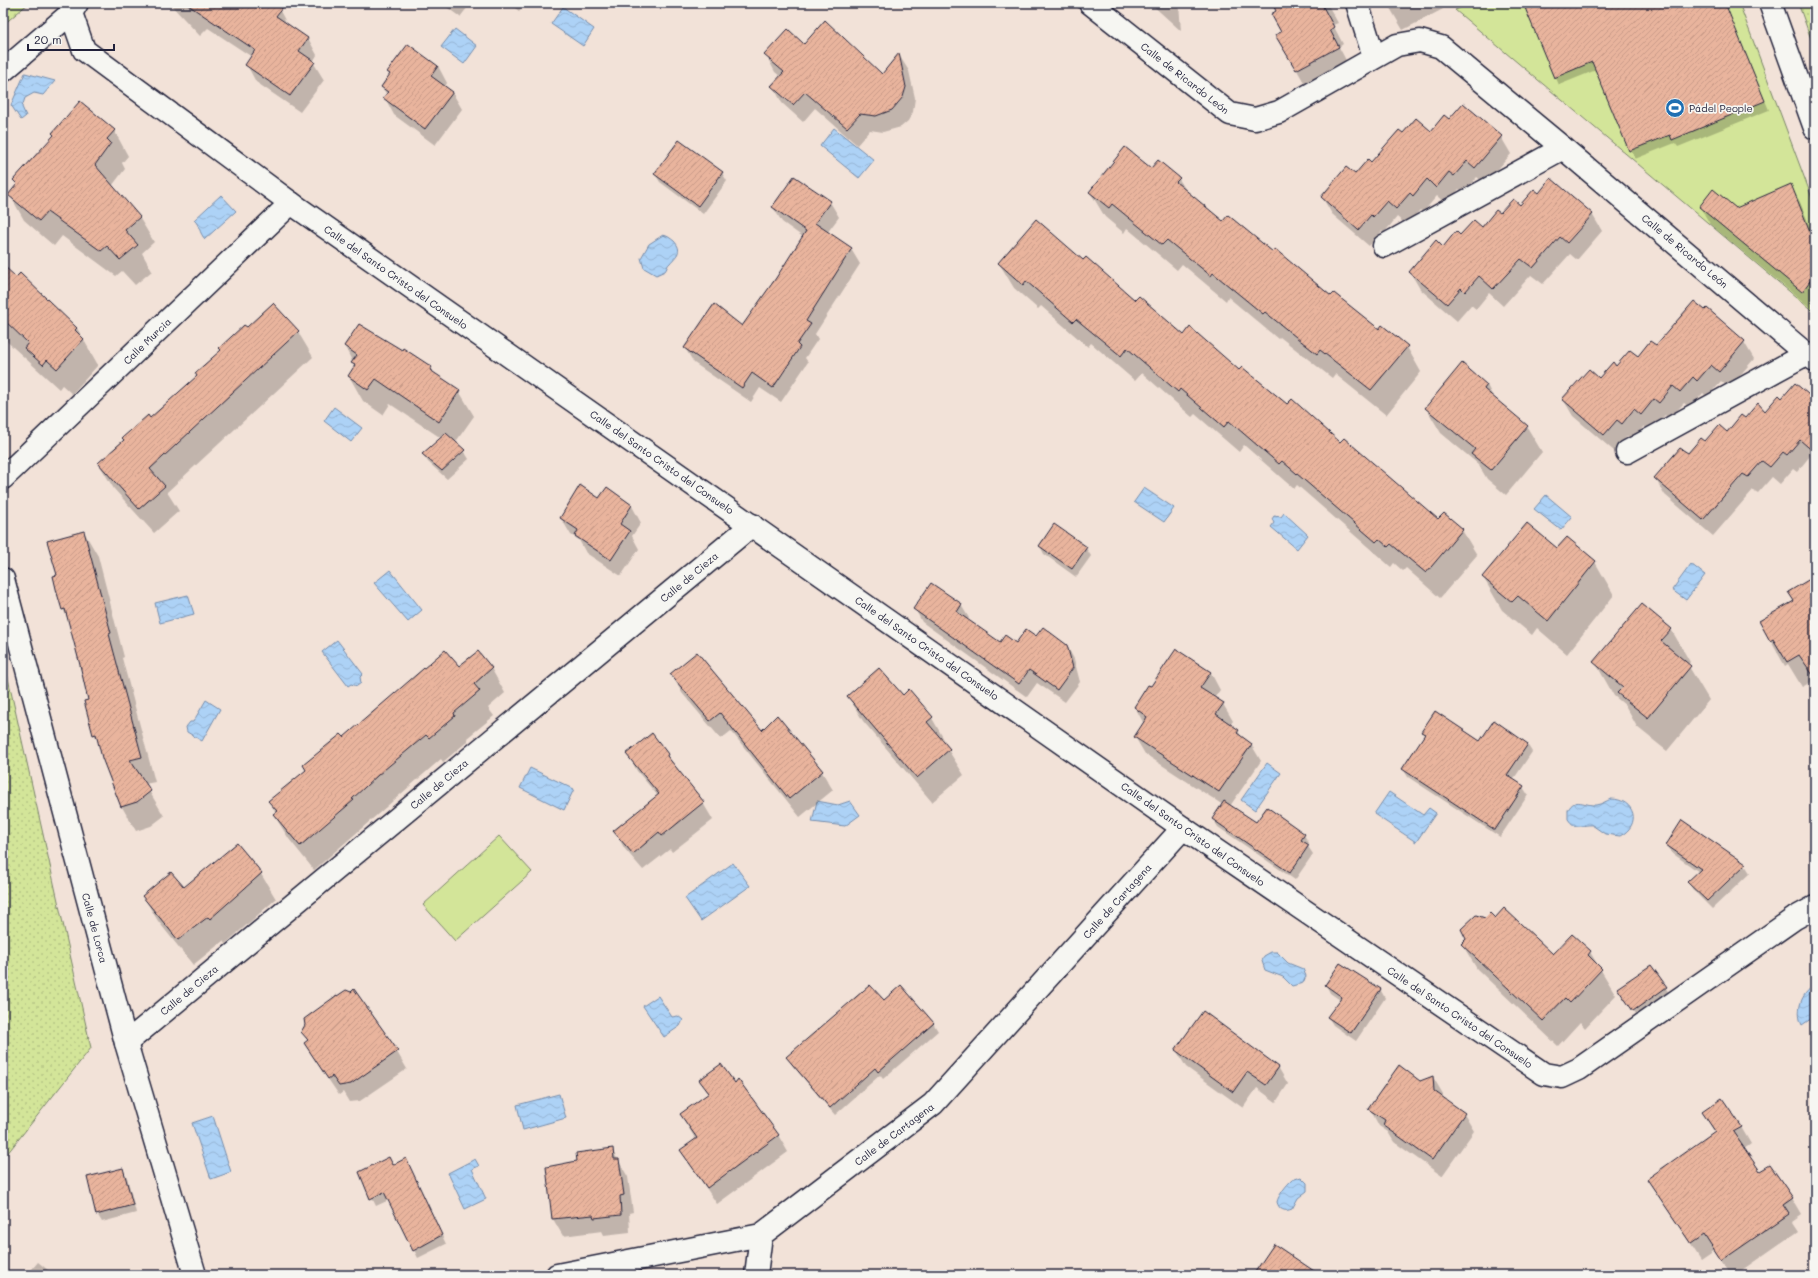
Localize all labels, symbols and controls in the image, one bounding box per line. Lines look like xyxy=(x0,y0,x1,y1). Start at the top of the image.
scale bar xyxy=(28,26,114,52)
text: 20 m xyxy=(34,31,62,47)
street label: Calle de Ricardo León xyxy=(1138,39,1232,117)
sports icon: Pádel People xyxy=(1664,97,1686,119)
place label: Pádel People xyxy=(1689,101,1753,115)
street label: Calle de Ricardo León xyxy=(1639,211,1731,291)
street label: Calle del Santo Cristo del Consuelo xyxy=(321,222,471,332)
street label: Calle Murcia xyxy=(120,315,174,367)
street label: Calle del Santo Cristo del Consuelo xyxy=(587,407,737,517)
street label: Calle de Cieza xyxy=(657,549,721,605)
street label: Calle del Santo Cristo del Consuelo xyxy=(852,593,1002,703)
street label: Calle de Cieza xyxy=(407,756,471,812)
street label: Calle del Santo Cristo del Consuelo xyxy=(1118,779,1268,889)
street label: Calle de Cartagena xyxy=(1080,861,1154,941)
street label: Calle de Lorca xyxy=(79,891,111,965)
street label: Calle de Cieza xyxy=(157,962,221,1018)
street label: Calle del Santo Cristo del Consuelo xyxy=(1385,963,1535,1071)
street label: Calle de Cartagena xyxy=(851,1099,937,1169)

